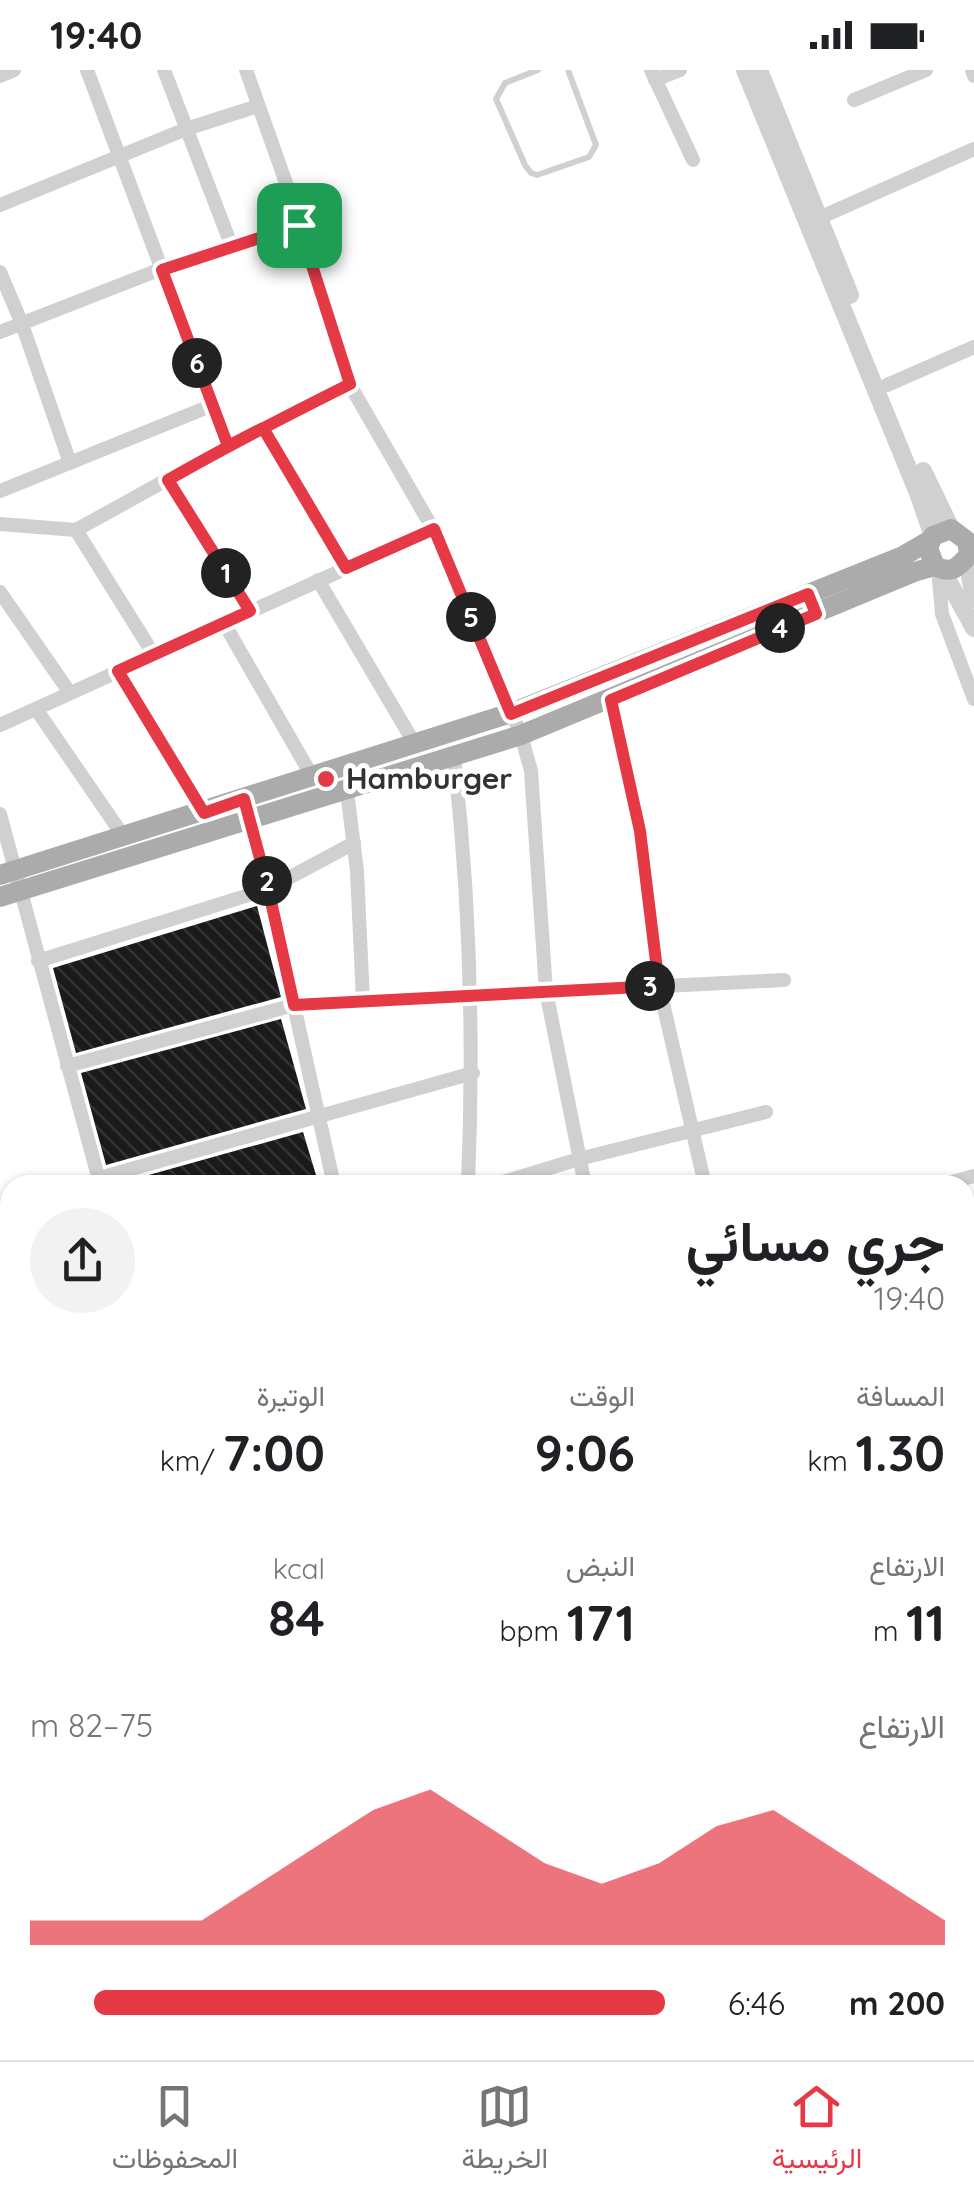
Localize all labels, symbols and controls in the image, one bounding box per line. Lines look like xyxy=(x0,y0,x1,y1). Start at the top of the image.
text: 19:40 xyxy=(50,11,142,59)
pin xyxy=(257,183,342,268)
icon: arrive xyxy=(272,198,327,253)
pin: 6 xyxy=(172,338,222,388)
text: 6 xyxy=(189,345,205,380)
pin: 1 xyxy=(201,548,251,598)
text: 1 xyxy=(221,555,231,590)
pin: 5 xyxy=(446,592,496,642)
text: 5 xyxy=(463,599,479,634)
pin: 4 xyxy=(755,603,805,653)
text: 4 xyxy=(772,610,788,645)
place label: Hamburger xyxy=(346,759,512,797)
marker: Hamburger xyxy=(315,768,337,790)
pin: 2 xyxy=(242,856,292,906)
text: 2 xyxy=(259,863,275,898)
pin: 3 xyxy=(625,961,675,1011)
text: 3 xyxy=(642,968,658,1003)
text: جري مسائي xyxy=(686,1206,945,1275)
button: share xyxy=(30,1208,135,1313)
text: 19:40 xyxy=(873,1278,945,1318)
text: الوتيرة xyxy=(257,1378,325,1413)
text: الوقت xyxy=(569,1378,635,1413)
text: المسافة xyxy=(856,1378,945,1413)
text: 7:00 xyxy=(223,1421,325,1484)
text: 9:06 xyxy=(535,1421,635,1484)
text: 1.30 xyxy=(856,1421,945,1484)
text: /km xyxy=(160,1443,223,1478)
text: km xyxy=(807,1443,856,1478)
text: النبض xyxy=(566,1548,635,1583)
text: الارتفاع xyxy=(869,1548,945,1583)
text: kcal xyxy=(273,1551,325,1586)
text: 84 xyxy=(268,1586,325,1649)
text: 171 xyxy=(567,1591,635,1654)
text: 11 xyxy=(906,1591,945,1654)
text: bpm xyxy=(500,1613,567,1648)
text: m xyxy=(873,1613,906,1648)
text: 75–82 m xyxy=(30,1705,153,1745)
text: الارتفاع xyxy=(858,1706,945,1746)
text: 6:46 xyxy=(728,1983,785,2023)
text: 200 m xyxy=(849,1983,945,2023)
tab: المحفوظات xyxy=(112,2079,238,2183)
tab: الخريطة xyxy=(462,2079,548,2183)
tab: الرئيسية xyxy=(772,2079,862,2183)

